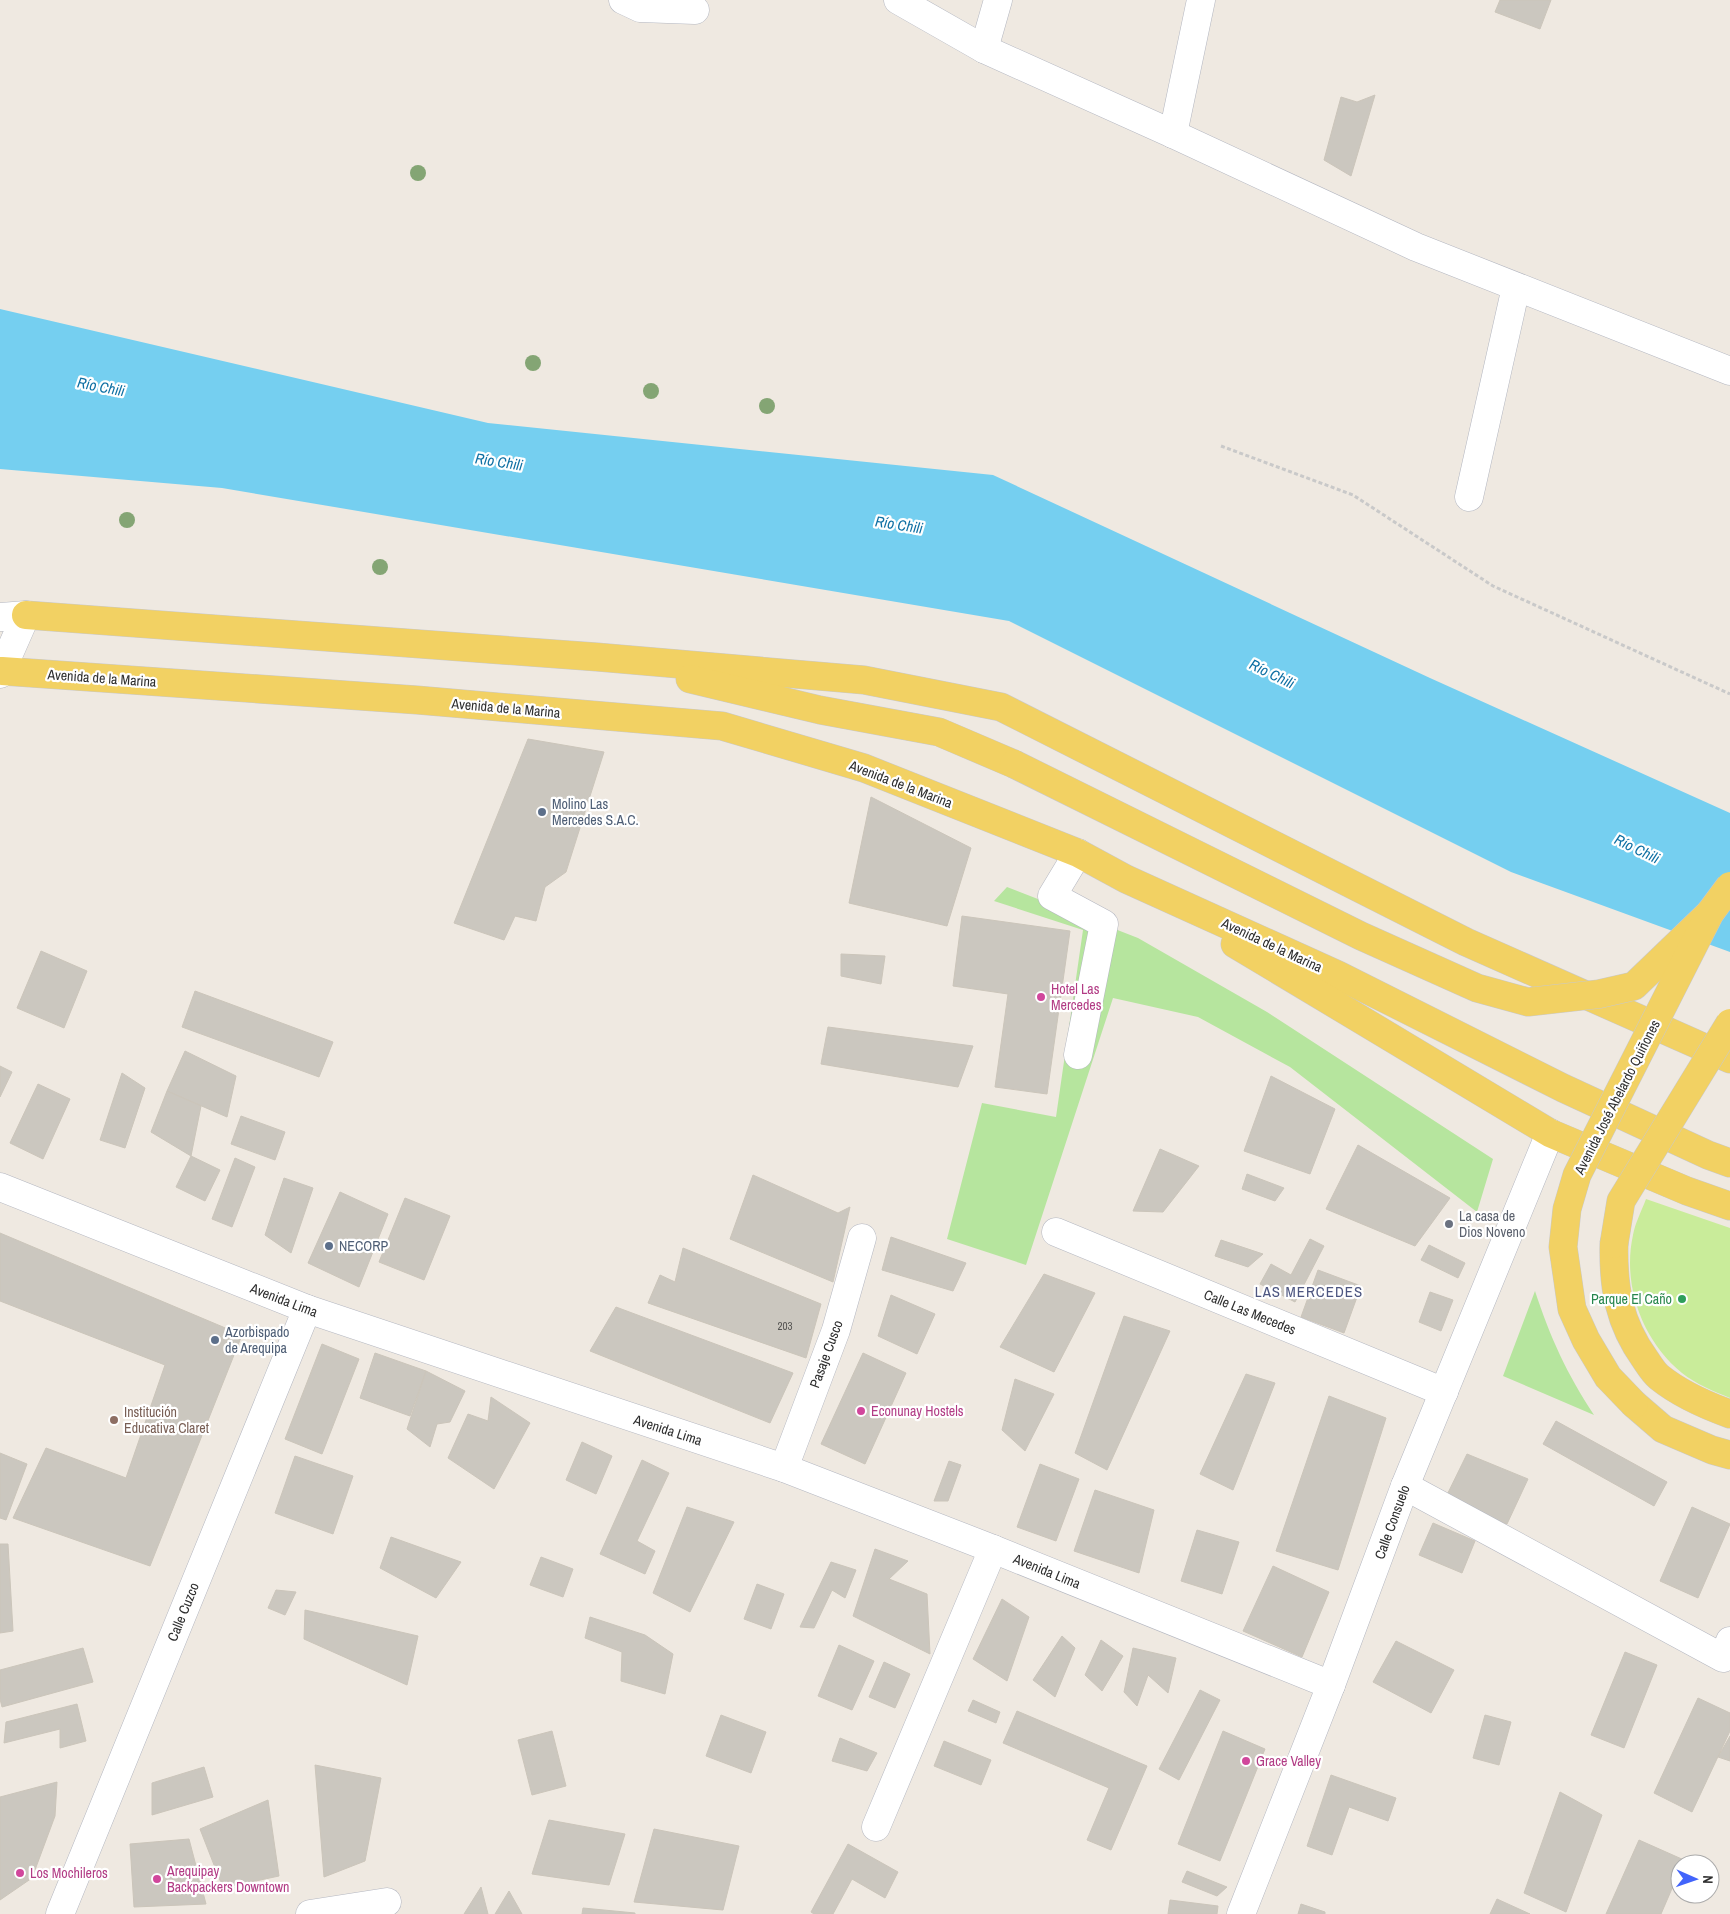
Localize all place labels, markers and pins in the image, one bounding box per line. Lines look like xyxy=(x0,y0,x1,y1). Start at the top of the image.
place label: Molino Las Mercedes S.A.C. xyxy=(552,795,639,829)
marker: Molino Las Mercedes S.A.C. xyxy=(536,806,548,818)
place label: Hotel Las Mercedes xyxy=(1051,980,1102,1014)
marker: Hotel Las Mercedes xyxy=(1035,991,1047,1003)
place label: La casa de Dios Noveno xyxy=(1459,1207,1525,1241)
marker: La casa de Dios Noveno xyxy=(1443,1218,1455,1230)
place label: NECORP xyxy=(339,1237,388,1255)
marker: NECORP xyxy=(323,1240,335,1252)
place label: Parque El Caño xyxy=(1591,1290,1672,1308)
marker: Parque El Caño xyxy=(1676,1293,1688,1305)
place label: Azorbispado de Arequipa xyxy=(224,1323,289,1357)
marker: Azorbispado de Arequipa xyxy=(209,1334,221,1346)
place label: Econunay Hostels xyxy=(871,1402,964,1420)
place label: Institución Educativa Claret xyxy=(124,1403,209,1437)
marker: Econunay Hostels xyxy=(855,1405,867,1417)
marker: Institución Educativa Claret xyxy=(108,1414,120,1426)
place label: Grace Valley xyxy=(1256,1752,1321,1770)
marker: Grace Valley xyxy=(1240,1755,1252,1767)
place label: Arequipay Backpackers Downtown xyxy=(166,1862,290,1896)
place label: Los Mochileros xyxy=(30,1864,108,1882)
marker: Los Mochileros xyxy=(14,1867,26,1879)
marker: Arequipay Backpackers Downtown xyxy=(151,1873,163,1885)

